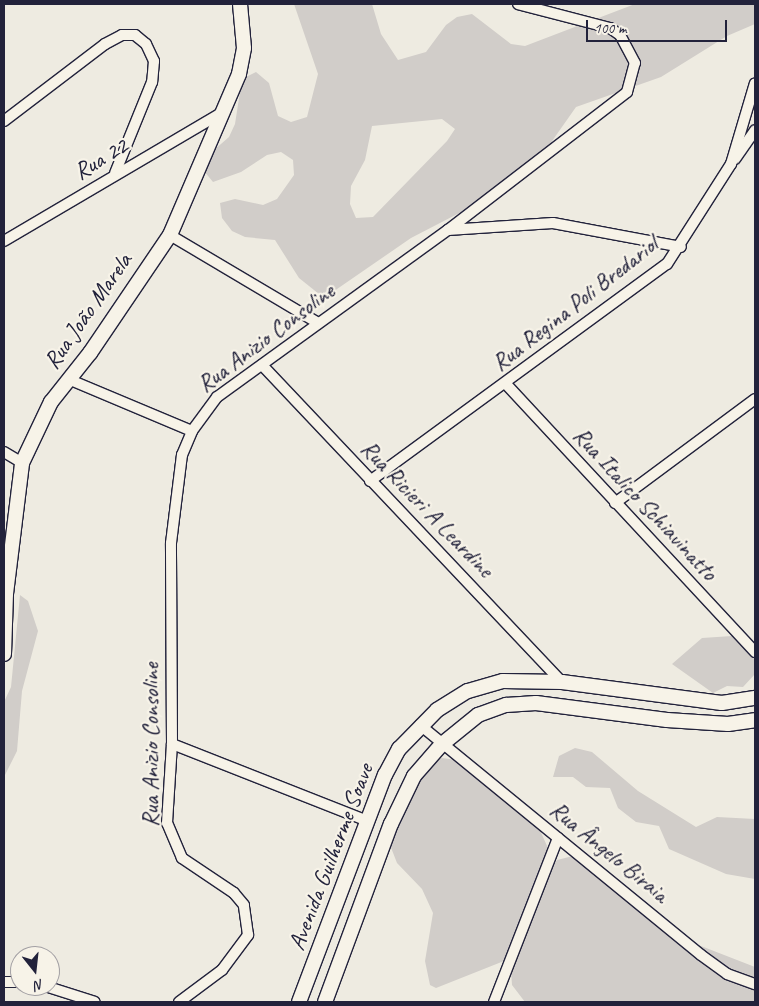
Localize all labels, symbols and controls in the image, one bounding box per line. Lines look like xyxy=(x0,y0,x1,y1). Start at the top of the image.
scale bar xyxy=(589,10,730,42)
text: 100 m xyxy=(594,19,626,38)
street label: Rua 22 xyxy=(69,132,133,186)
street label: Rua Regina Poli Bredariol xyxy=(486,230,664,378)
street label: Rua João Marela xyxy=(38,247,138,375)
street label: Rua Anizio Consoline xyxy=(192,277,340,399)
street label: Rua Italico Schiavinatto xyxy=(567,421,723,587)
street label: Rua Ricieri A Leardine xyxy=(354,434,500,584)
street label: Rua Anizio Consoline xyxy=(137,663,165,827)
street label: Avenida Guilherme Soave xyxy=(282,760,380,954)
street label: Rua Ângelo Biraia xyxy=(544,795,674,909)
north arrow xyxy=(10,946,60,996)
text: N xyxy=(32,976,46,994)

